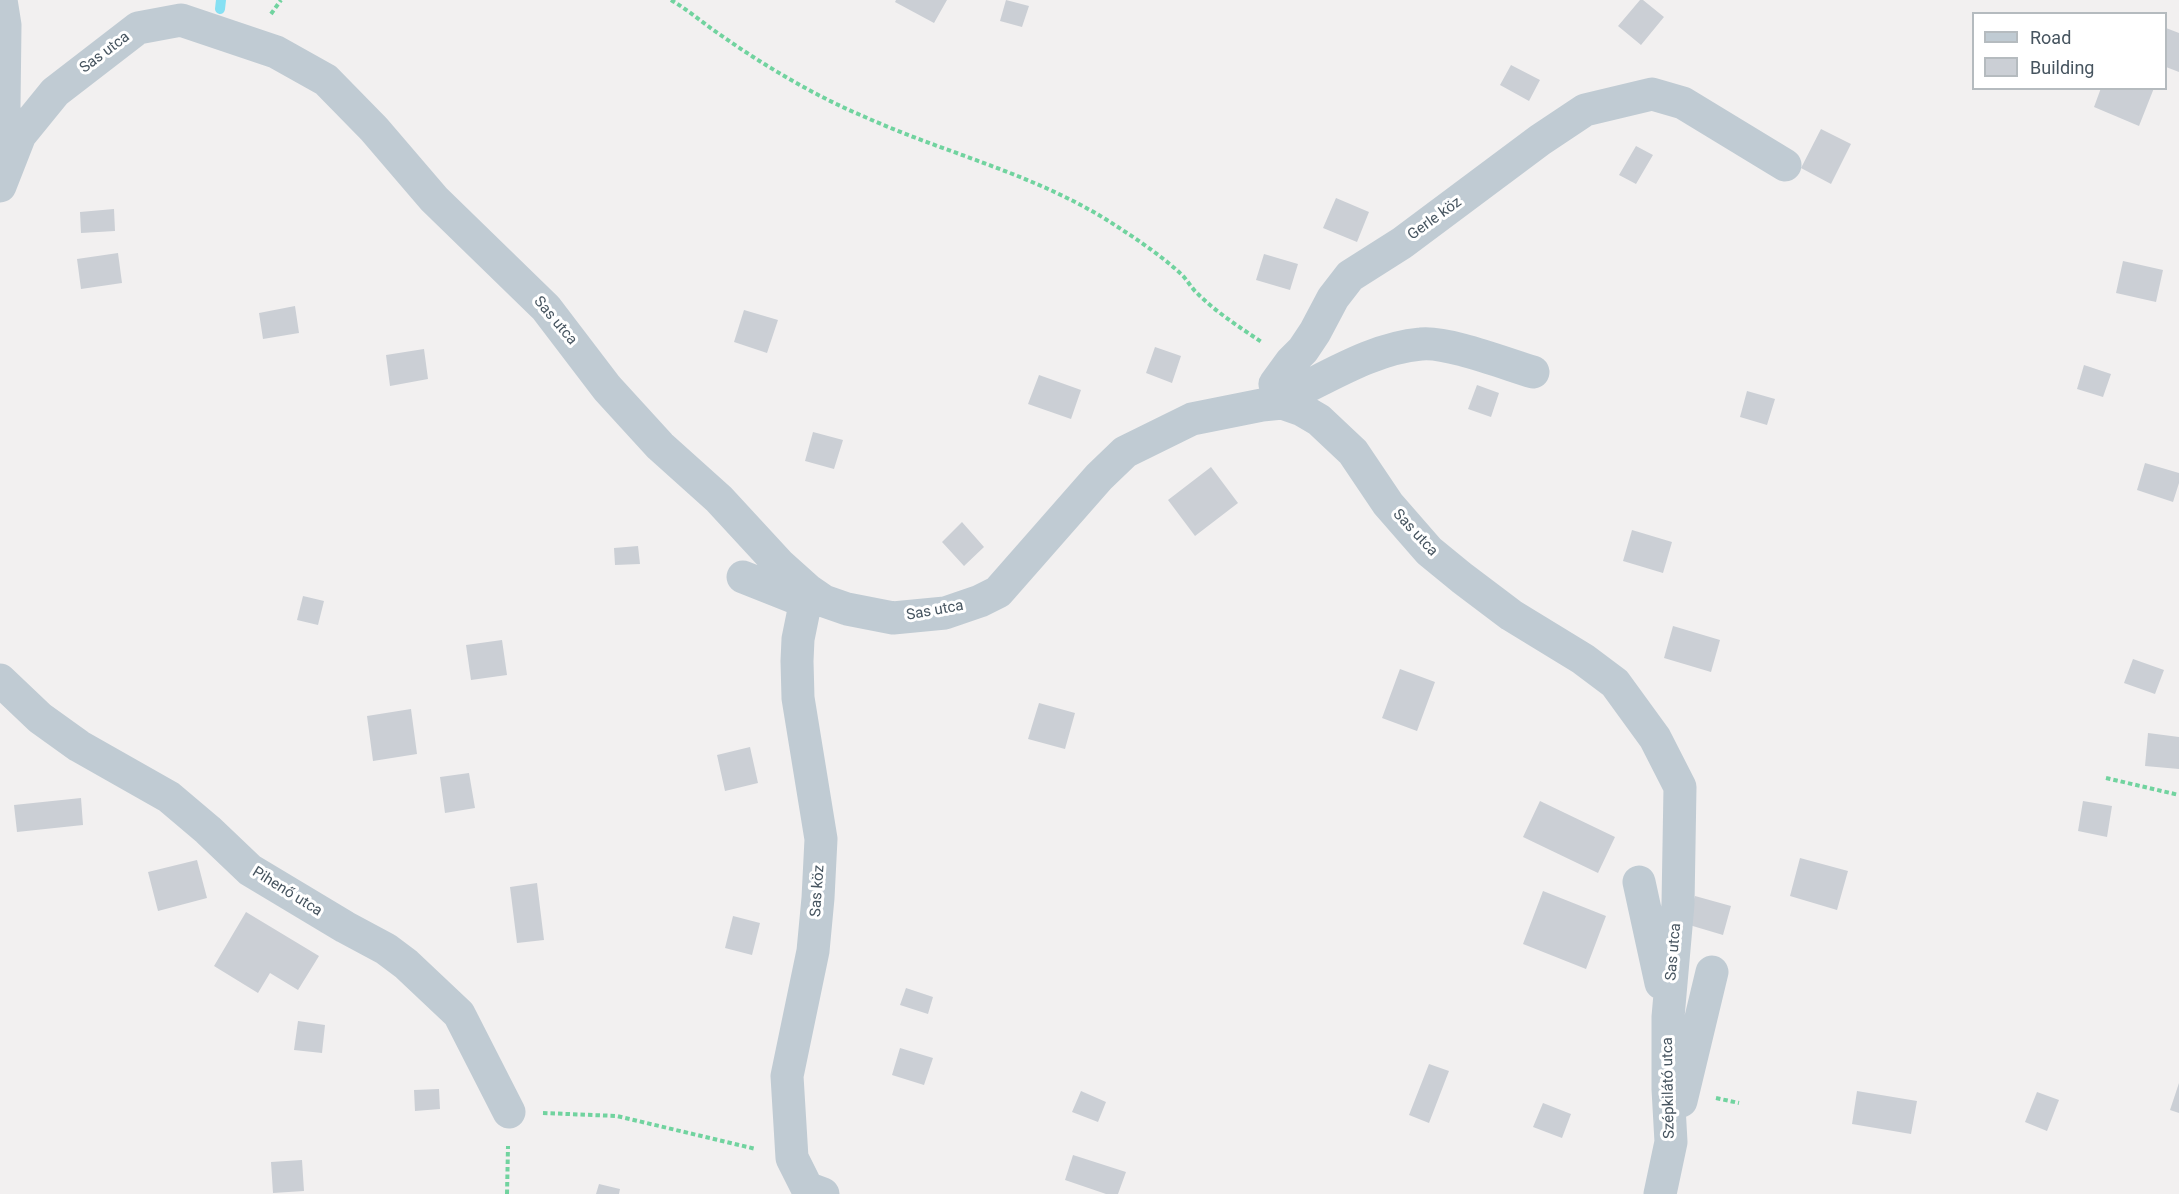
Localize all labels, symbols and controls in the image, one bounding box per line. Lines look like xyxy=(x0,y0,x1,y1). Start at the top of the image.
legend xyxy=(1972,12,2167,90)
text: Road xyxy=(2030,27,2071,48)
street label: Sas utca xyxy=(77,28,133,78)
text: Building xyxy=(2030,57,2094,78)
street label: Gerle köz xyxy=(1405,193,1465,245)
street label: Sas utca xyxy=(530,293,580,349)
street label: Sas utca xyxy=(1389,506,1441,560)
street label: Sas utca xyxy=(905,597,965,625)
street label: Pihenő utca xyxy=(249,863,325,921)
street label: Sas köz xyxy=(807,864,829,918)
street label: Sas utca xyxy=(1663,922,1685,982)
street label: Szépkilátó utca xyxy=(1659,1037,1679,1139)

